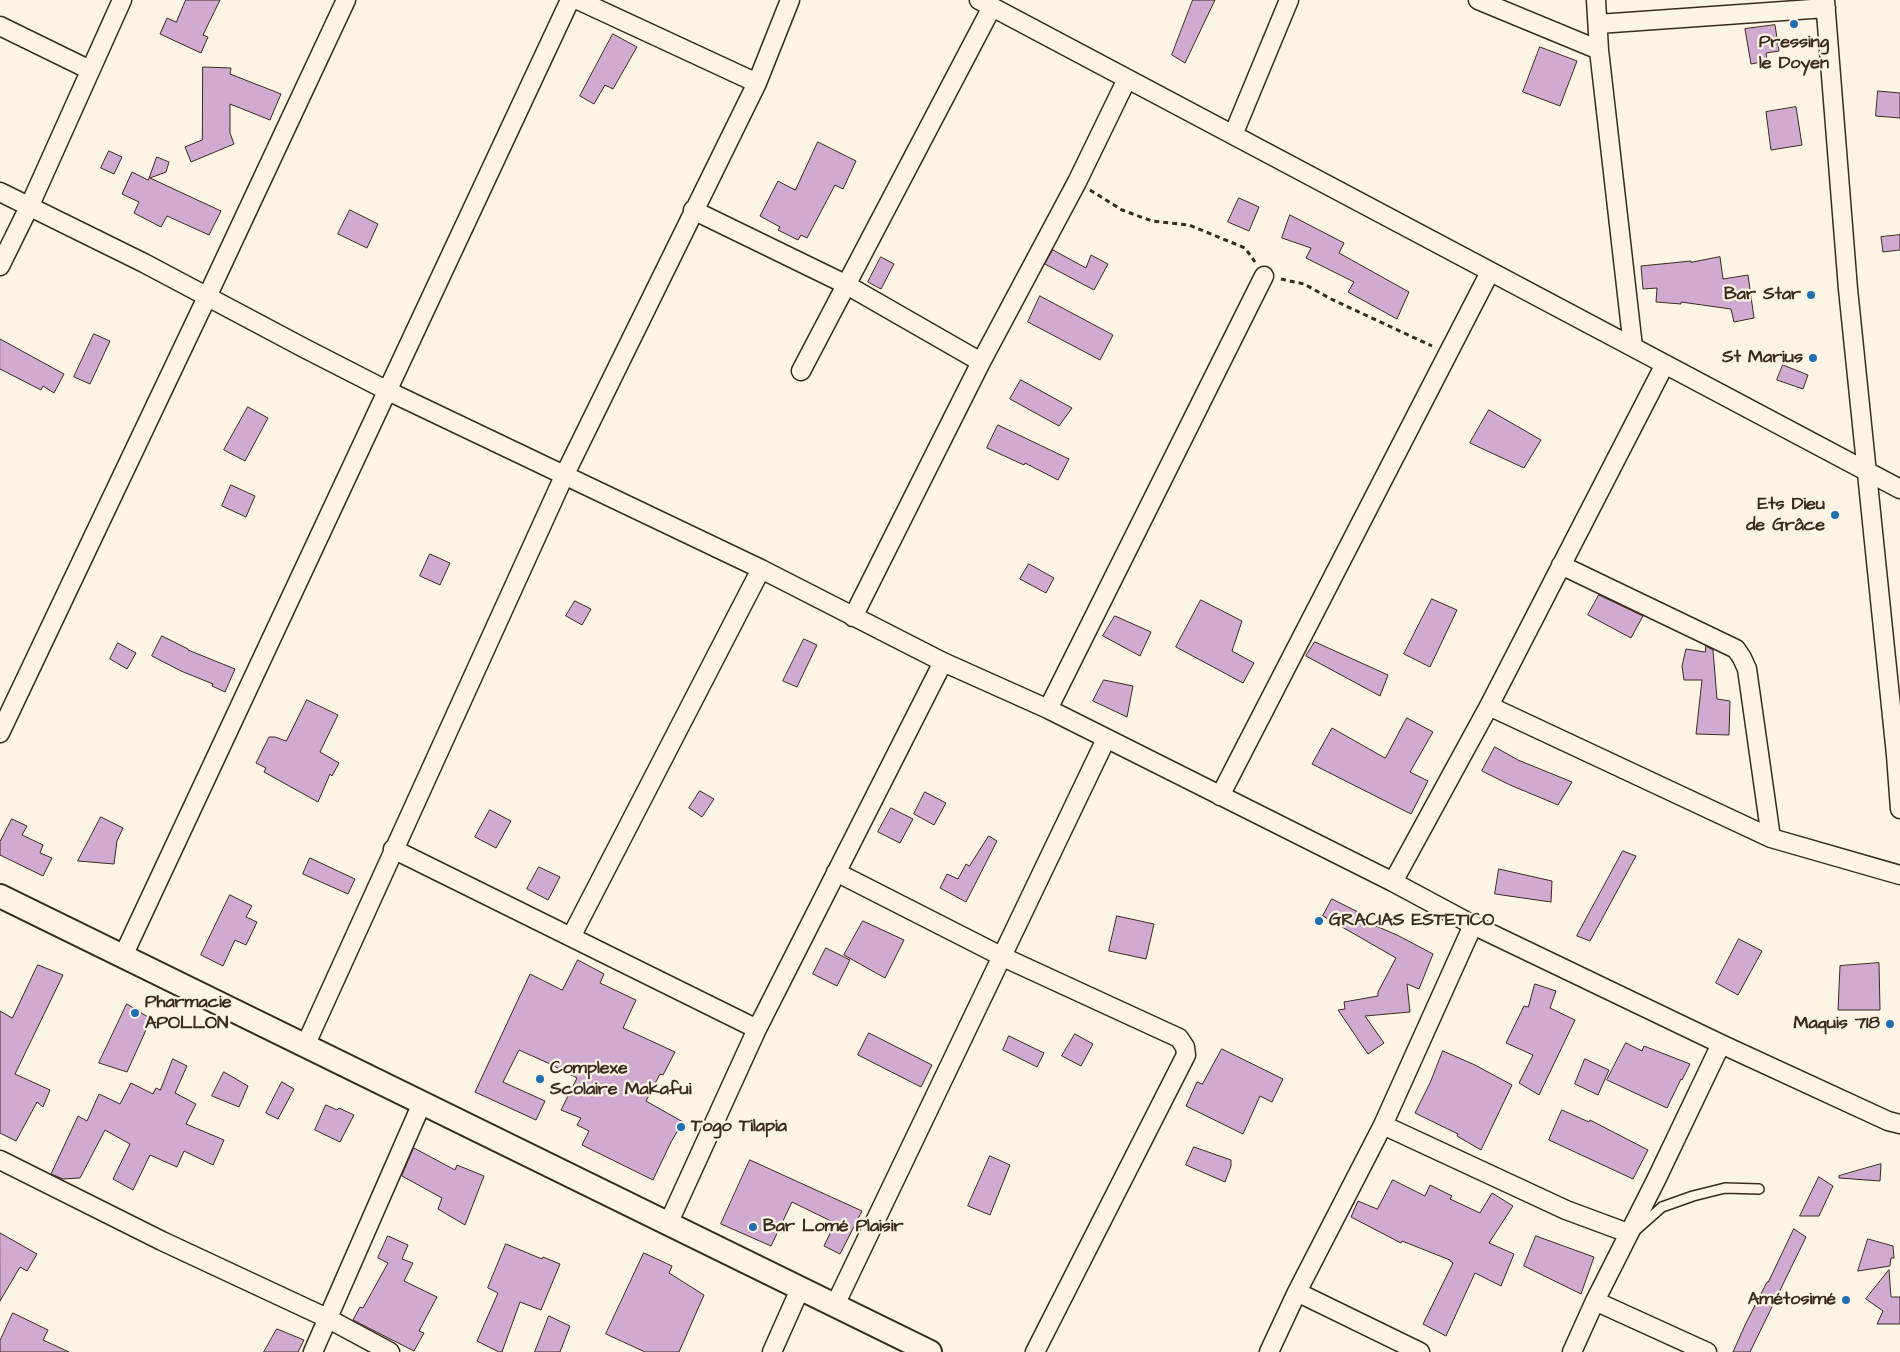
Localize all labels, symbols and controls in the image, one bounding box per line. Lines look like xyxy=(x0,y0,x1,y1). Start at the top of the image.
marker: Pressing le Doyen xyxy=(1788,18,1800,30)
place label: Pressing le Doyen xyxy=(1759,32,1829,74)
place label: Bar Star xyxy=(1724,284,1801,306)
marker: Bar Star xyxy=(1805,289,1817,301)
place label: St Marius xyxy=(1722,347,1803,369)
marker: St Marius xyxy=(1807,352,1819,364)
place label: Ets Dieu de Grâce xyxy=(1746,494,1825,536)
marker: Ets Dieu de Grâce xyxy=(1829,509,1841,521)
place label: GRACIAS ESTETICO xyxy=(1329,910,1494,932)
marker: GRACIAS ESTETICO xyxy=(1313,915,1325,927)
place label: Pharmacie APOLLON xyxy=(145,992,232,1034)
marker: Pharmacie APOLLON xyxy=(129,1007,141,1019)
place label: Maquis 718 xyxy=(1794,1013,1880,1035)
marker: Maquis 718 xyxy=(1884,1018,1896,1030)
place label: Complexe Scolaire Makafui xyxy=(550,1058,691,1100)
marker: Complexe Scolaire Makafui xyxy=(534,1073,546,1085)
place label: Togo Tilapia xyxy=(691,1116,787,1138)
marker: Togo Tilapia xyxy=(675,1121,687,1133)
place label: Bar Lomé Plaisir xyxy=(763,1216,904,1238)
marker: Bar Lomé Plaisir xyxy=(747,1221,759,1233)
place label: Amétosimé xyxy=(1748,1289,1836,1311)
marker: Amétosimé xyxy=(1840,1294,1852,1306)

